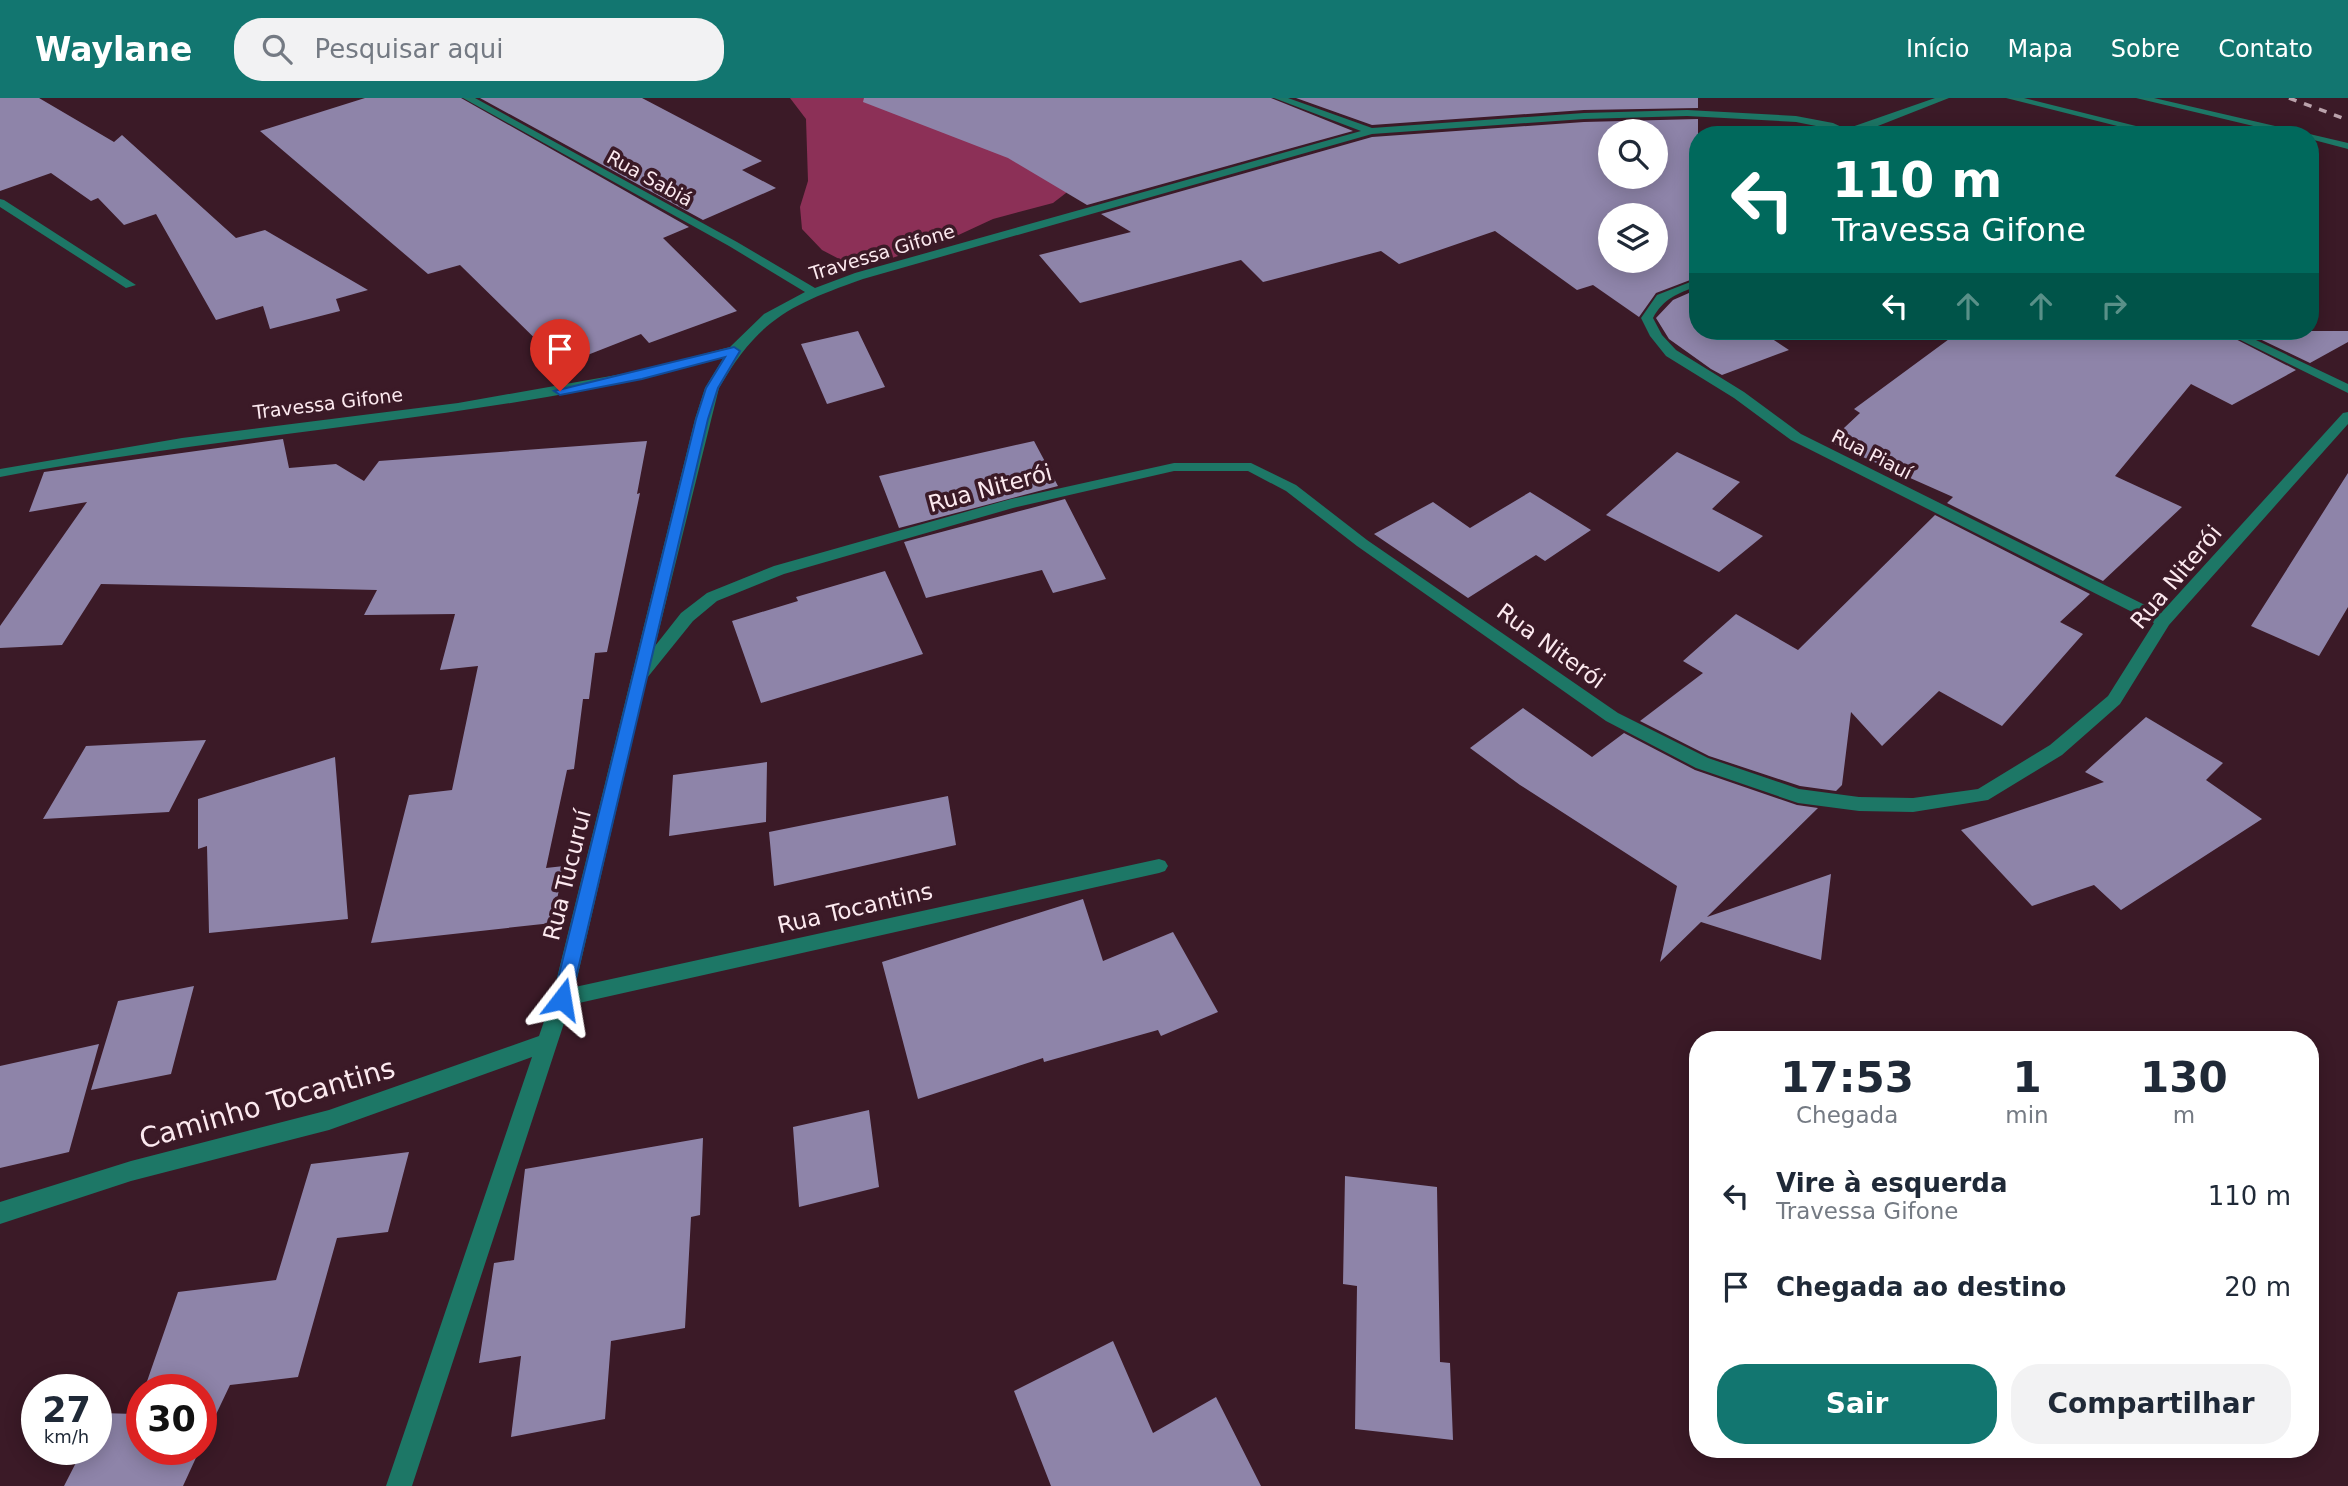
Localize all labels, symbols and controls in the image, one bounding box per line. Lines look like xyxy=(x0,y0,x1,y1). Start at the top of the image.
search box xyxy=(234,18,724,81)
text: Waylane xyxy=(35,30,192,69)
icon: search xyxy=(258,30,296,68)
text: Pesquisar aqui xyxy=(314,34,504,64)
text: Início xyxy=(1906,35,1970,63)
text: Mapa xyxy=(2008,35,2073,63)
text: Sobre xyxy=(2111,35,2180,63)
text: Contato xyxy=(2218,35,2313,63)
map controls xyxy=(1598,119,1668,273)
button: search xyxy=(1598,119,1668,189)
street label: Rua Sabiá xyxy=(603,145,697,211)
text: 110 m xyxy=(1832,152,2002,209)
icon: left xyxy=(1717,154,1808,245)
button: layers xyxy=(1598,203,1668,273)
text: Travessa Gifone xyxy=(1832,211,2086,249)
street label: Travessa Gifone xyxy=(806,219,957,285)
icon: left xyxy=(1876,287,1914,325)
icon: ahead xyxy=(1949,287,1987,325)
icon: ahead xyxy=(2022,287,2060,325)
icon: right xyxy=(2095,287,2133,325)
pin xyxy=(530,319,590,391)
icon: arrive xyxy=(541,330,579,368)
street label: Travessa Gifone xyxy=(251,383,404,423)
street label: Rua Piauí xyxy=(1828,424,1917,484)
street label: Rua Niterói xyxy=(925,459,1055,517)
street label: Rua Niterói xyxy=(2125,520,2227,634)
street label: Rua Niterói xyxy=(1492,598,1610,694)
street label: Rua Tucuruí xyxy=(538,806,596,943)
street label: Rua Tocantins xyxy=(775,878,935,938)
position arrow xyxy=(525,962,599,1036)
street label: Caminho Tocantins xyxy=(136,1051,399,1156)
text: 17:53 xyxy=(1780,1053,1914,1102)
text: 1 xyxy=(2012,1053,2042,1102)
text: 130 xyxy=(2140,1053,2228,1102)
text: Chegada xyxy=(1796,1102,1898,1128)
text: min xyxy=(2005,1102,2049,1128)
text: m xyxy=(2173,1102,2195,1128)
text: Vire à esquerda xyxy=(1776,1168,2008,1198)
icon: left xyxy=(1717,1177,1755,1215)
text: 110 m xyxy=(2208,1181,2291,1211)
text: Travessa Gifone xyxy=(1776,1198,1958,1224)
icon: arrive xyxy=(1717,1268,1755,1306)
text: Chegada ao destino xyxy=(1776,1272,2066,1302)
text: 20 m xyxy=(2224,1272,2291,1302)
button: Sair xyxy=(1717,1364,1997,1444)
button: Compartilhar xyxy=(2011,1364,2291,1444)
speed limit sign: 30 xyxy=(126,1374,217,1465)
text: 27 xyxy=(42,1390,91,1430)
text: km/h xyxy=(44,1426,89,1447)

